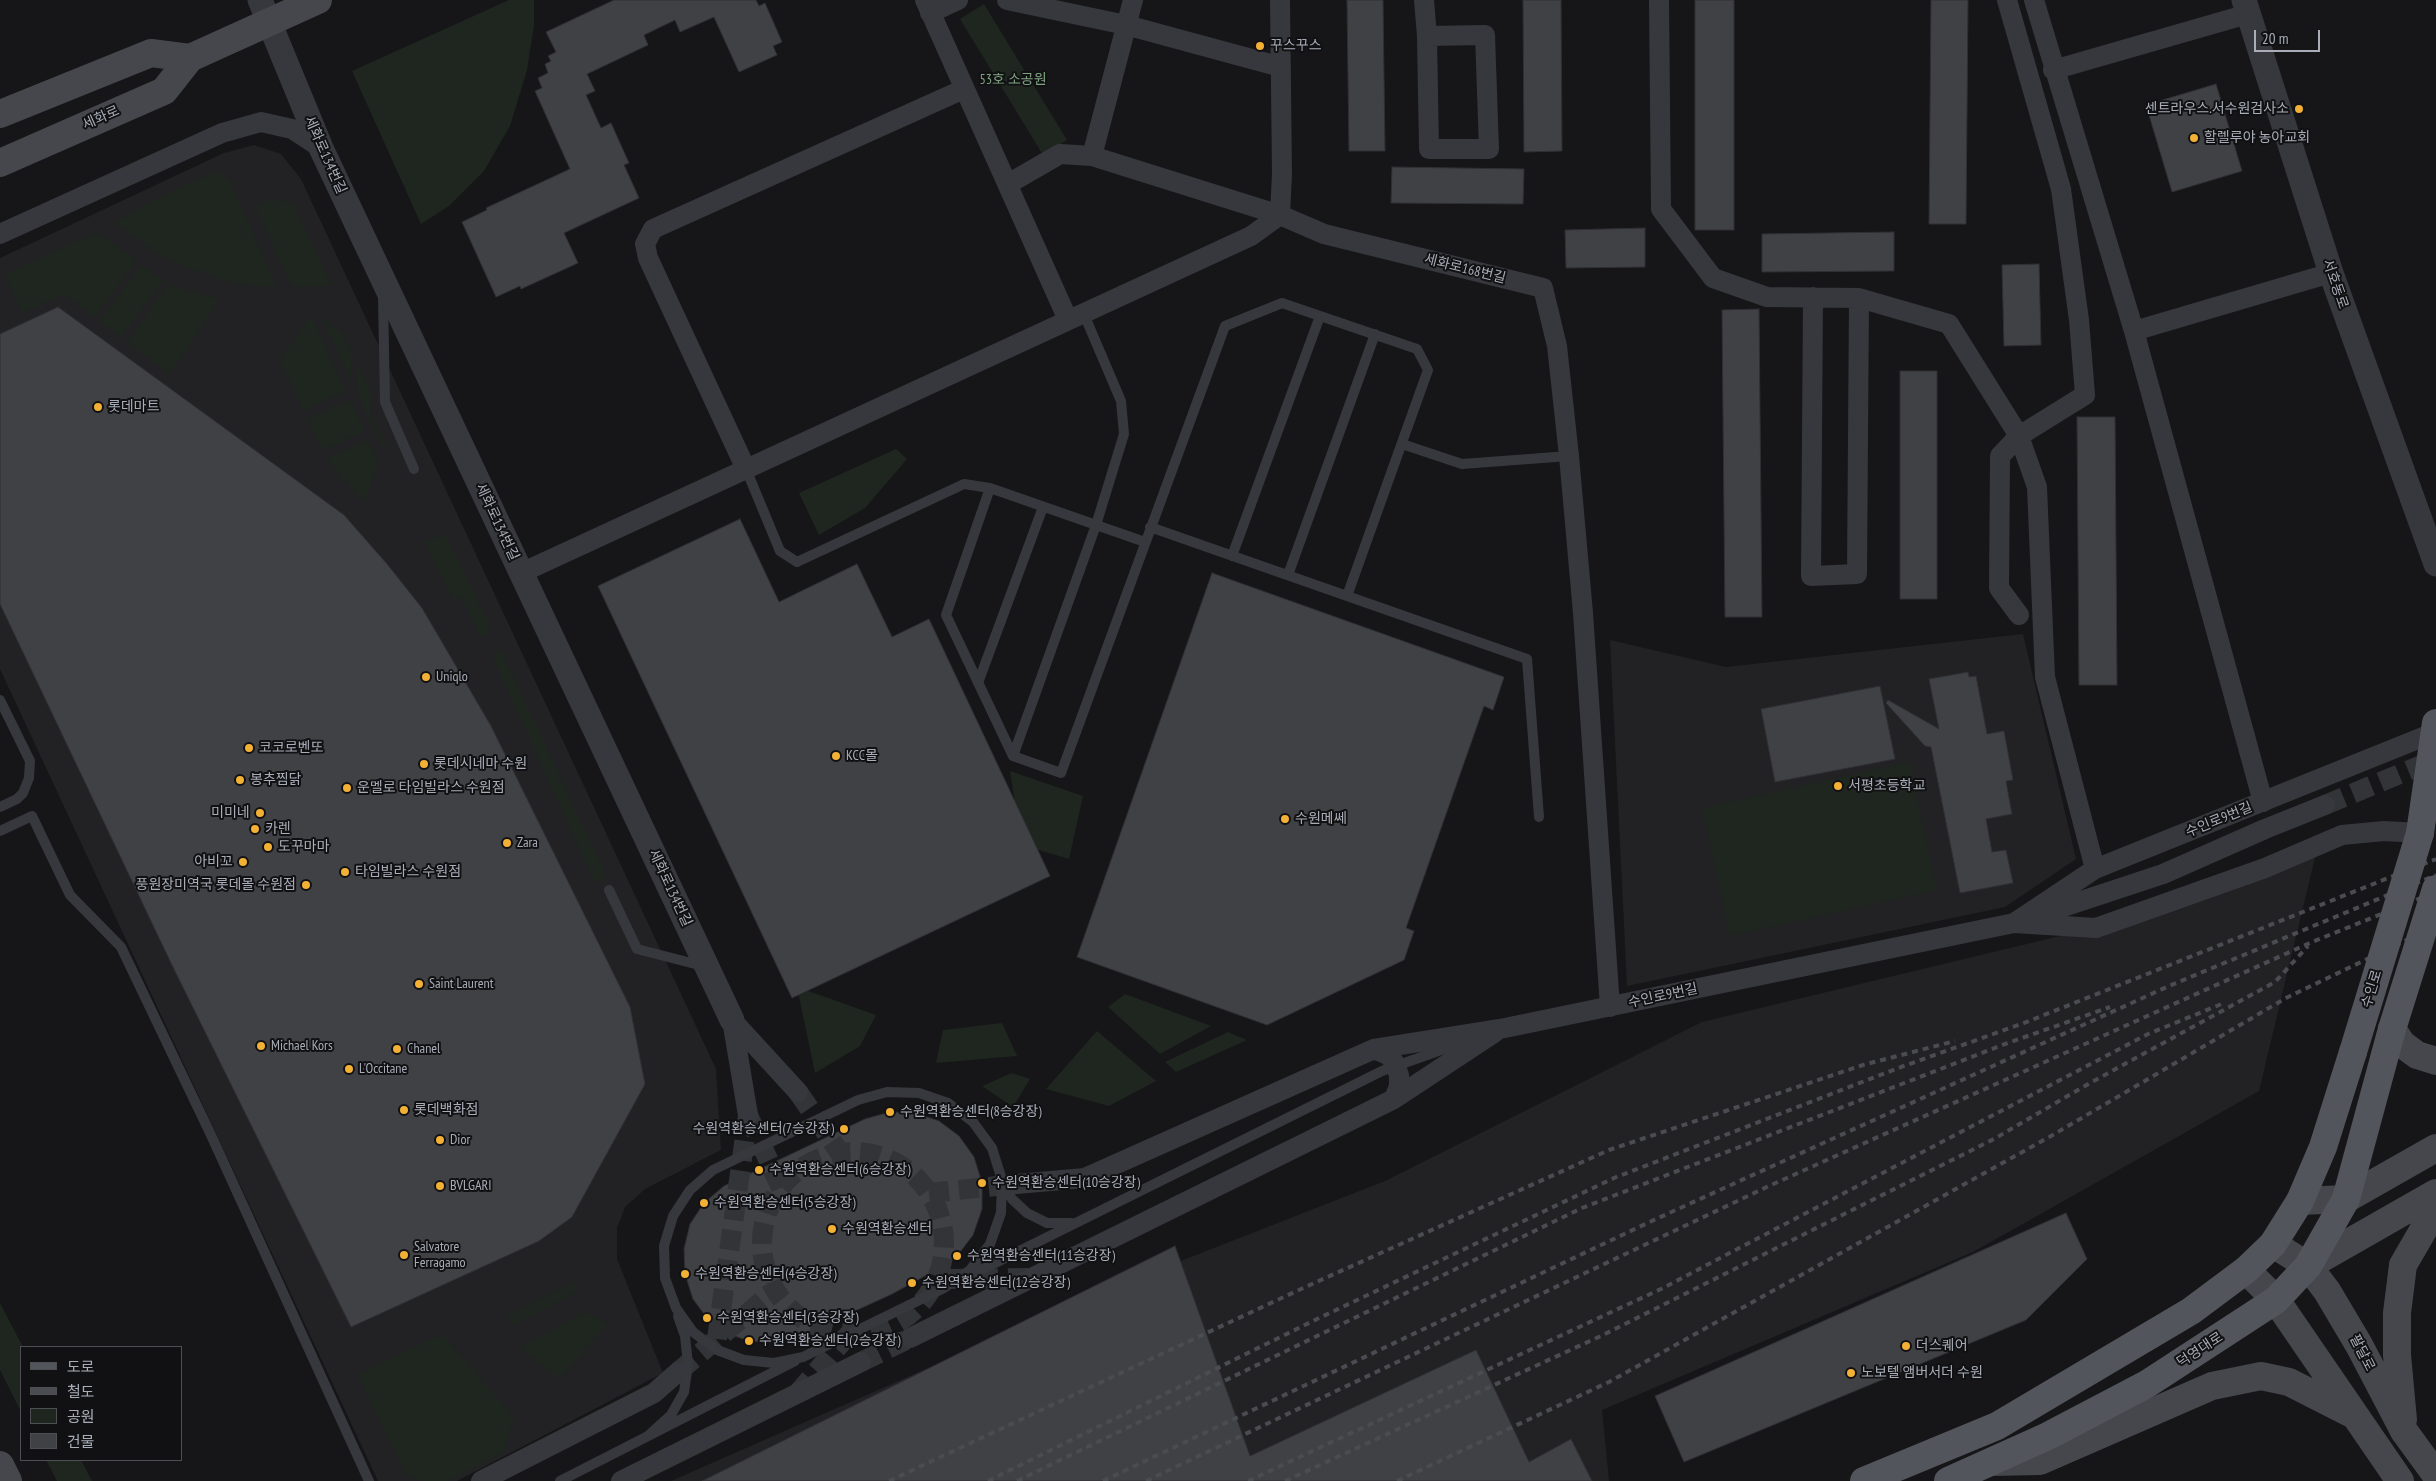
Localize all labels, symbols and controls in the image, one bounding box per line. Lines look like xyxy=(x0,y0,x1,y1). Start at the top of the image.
scale bar xyxy=(2256,20,2322,52)
text: 20 m xyxy=(2262,29,2288,48)
place label: 꾸스꾸스 xyxy=(1270,38,1322,54)
marker: 꾸스꾸스 xyxy=(1254,40,1266,52)
park label: 53호 소공원 xyxy=(979,72,1047,88)
place label: 센트라우스.서수원검사소 xyxy=(2145,101,2289,117)
street label: 세화로 xyxy=(80,102,122,134)
marker: 센트라우스.서수원검사소 xyxy=(2293,103,2305,115)
street label: 세화로134번길 xyxy=(300,114,350,196)
place label: 할렐루야 농아교회 xyxy=(2204,130,2310,146)
marker: 할렐루야 농아교회 xyxy=(2188,132,2200,144)
street label: 세화로168번길 xyxy=(1423,251,1507,287)
street label: 서호동로 xyxy=(2319,257,2351,311)
place label: 롯데마트 xyxy=(108,399,160,415)
marker: 롯데마트 xyxy=(92,401,104,413)
street label: 세화로134번길 xyxy=(472,481,522,563)
place label: Uniqlo xyxy=(436,669,468,685)
marker: Uniqlo xyxy=(420,671,432,683)
place label: 코코로벤또 xyxy=(259,740,323,756)
marker: 코코로벤또 xyxy=(243,742,255,754)
place label: KCC몰 xyxy=(846,748,878,764)
marker: KCC몰 xyxy=(830,750,842,762)
place label: 롯데시네마 수원 xyxy=(434,756,527,772)
marker: 롯데시네마 수원 xyxy=(418,758,430,770)
place label: 봉추찜닭 xyxy=(250,772,302,788)
marker: 봉추찜닭 xyxy=(234,774,246,786)
place label: 서평초등학교 xyxy=(1848,778,1925,794)
place label: 운멜로 타임빌라스 수원점 xyxy=(357,780,505,796)
marker: 서평초등학교 xyxy=(1832,780,1844,792)
marker: 운멜로 타임빌라스 수원점 xyxy=(341,782,353,794)
street label: 수인로9번길 xyxy=(2183,799,2255,841)
place label: 미미네 xyxy=(211,805,250,821)
marker: 미미네 xyxy=(254,807,266,819)
place label: 수원메쎄 xyxy=(1295,811,1347,827)
marker: 수원메쎄 xyxy=(1279,813,1291,825)
place label: 카렌 xyxy=(265,821,291,837)
marker: 카렌 xyxy=(249,823,261,835)
place label: Zara xyxy=(517,835,538,851)
marker: Zara xyxy=(501,837,513,849)
place label: 도꾸마마 xyxy=(278,839,330,855)
marker: 도꾸마마 xyxy=(262,841,274,853)
street label: 세화로134번길 xyxy=(645,847,695,929)
place label: 아비꼬 xyxy=(194,854,233,870)
marker: 아비꼬 xyxy=(237,856,249,868)
place label: 타임빌라스 수원점 xyxy=(355,864,461,880)
marker: 타임빌라스 수원점 xyxy=(339,866,351,878)
place label: 풍원장미역국 롯데몰 수원점 xyxy=(136,877,296,893)
marker: 풍원장미역국 롯데몰 수원점 xyxy=(300,879,312,891)
street label: 수인로 xyxy=(2358,968,2386,1010)
place label: Saint Laurent xyxy=(429,976,493,992)
marker: Saint Laurent xyxy=(413,978,425,990)
street label: 수인로9번길 xyxy=(1627,980,1699,1012)
place label: Michael Kors xyxy=(271,1038,333,1054)
marker: Michael Kors xyxy=(255,1040,267,1052)
place label: Chanel xyxy=(407,1041,440,1057)
marker: Chanel xyxy=(391,1043,403,1055)
place label: L'Occitane xyxy=(359,1061,407,1077)
marker: L'Occitane xyxy=(343,1063,355,1075)
place label: 롯데백화점 xyxy=(414,1102,478,1118)
marker: 롯데백화점 xyxy=(398,1104,410,1116)
place label: 수원역환승센터(8승강장) xyxy=(900,1104,1042,1120)
marker: 수원역환승센터(8승강장) xyxy=(884,1106,896,1118)
place label: 수원역환승센터(7승강장) xyxy=(692,1121,834,1137)
marker: 수원역환승센터(7승강장) xyxy=(838,1123,850,1135)
place label: Dior xyxy=(450,1132,470,1148)
marker: Dior xyxy=(434,1134,446,1146)
place label: 수원역환승센터(6승강장) xyxy=(769,1162,911,1178)
marker: 수원역환승센터(6승강장) xyxy=(753,1164,765,1176)
place label: 수원역환승센터(10승강장) xyxy=(992,1175,1140,1191)
marker: 수원역환승센터(10승강장) xyxy=(976,1177,988,1189)
place label: BVLGARI xyxy=(450,1178,492,1194)
marker: BVLGARI xyxy=(434,1180,446,1192)
place label: 수원역환승센터(5승강장) xyxy=(714,1195,856,1211)
marker: 수원역환승센터(5승강장) xyxy=(698,1197,710,1209)
place label: 수원역환승센터 xyxy=(842,1221,932,1237)
marker: 수원역환승센터 xyxy=(826,1223,838,1235)
place label: Salvatore Ferragamo xyxy=(414,1239,466,1272)
place label: 수원역환승센터(11승강장) xyxy=(967,1248,1115,1264)
marker: Salvatore Ferragamo xyxy=(398,1249,410,1261)
marker: 수원역환승센터(11승강장) xyxy=(951,1250,963,1262)
place label: 수원역환승센터(4승강장) xyxy=(695,1266,837,1282)
marker: 수원역환승센터(4승강장) xyxy=(679,1268,691,1280)
place label: 수원역환승센터(12승강장) xyxy=(922,1275,1070,1291)
marker: 수원역환승센터(12승강장) xyxy=(906,1277,918,1289)
place label: 수원역환승센터(3승강장) xyxy=(717,1310,859,1326)
marker: 수원역환승센터(3승강장) xyxy=(701,1312,713,1324)
street label: 덕영대로 xyxy=(2174,1329,2226,1371)
street label: 팔달로 xyxy=(2346,1332,2378,1374)
place label: 수원역환승센터(2승강장) xyxy=(759,1333,901,1349)
marker: 수원역환승센터(2승강장) xyxy=(743,1335,755,1347)
place label: 더스퀘어 xyxy=(1916,1338,1968,1354)
marker: 더스퀘어 xyxy=(1900,1340,1912,1352)
legend xyxy=(20,1346,182,1461)
text: 도로 xyxy=(67,1357,95,1376)
place label: 노보텔 앰버서더 수원 xyxy=(1861,1365,1983,1381)
marker: 노보텔 앰버서더 수원 xyxy=(1845,1367,1857,1379)
text: 철도 xyxy=(67,1382,95,1401)
text: 공원 xyxy=(67,1407,95,1426)
text: 건물 xyxy=(67,1432,95,1451)

